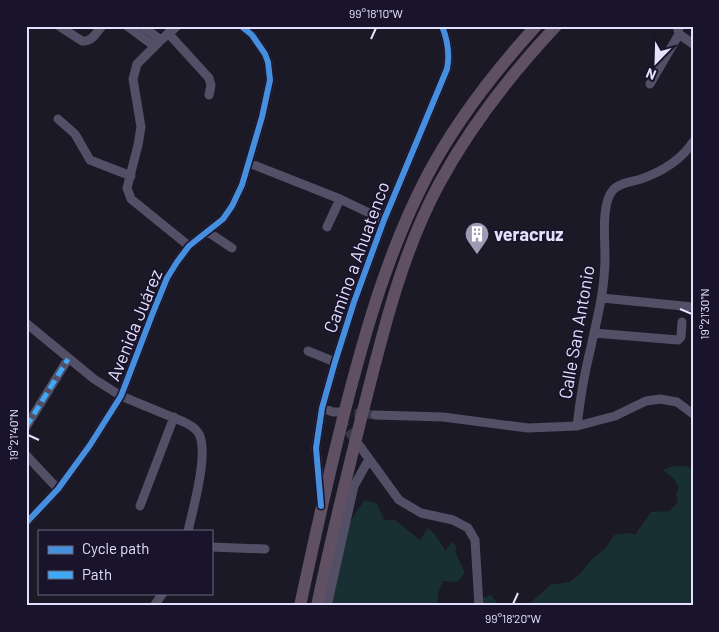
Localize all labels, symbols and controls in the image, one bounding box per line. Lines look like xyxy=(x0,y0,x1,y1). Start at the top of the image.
text: 99°18'10"W xyxy=(349,6,403,20)
north arrow xyxy=(632,38,682,88)
text: N xyxy=(643,65,658,84)
street label: Camino a Ahuatenco xyxy=(318,178,394,336)
building icon: veracruz xyxy=(464,221,490,255)
place label: veracruz xyxy=(494,223,564,245)
street label: Calle San Antonio xyxy=(553,263,599,401)
street label: Avenida Juárez xyxy=(102,266,166,384)
text: 19°21'30"N xyxy=(697,288,711,340)
text: 19°21'40"N xyxy=(6,409,20,461)
legend xyxy=(38,530,212,594)
text: Cycle path xyxy=(82,539,149,557)
text: Path xyxy=(82,565,112,583)
text: 99°18'20"W xyxy=(485,611,541,625)

